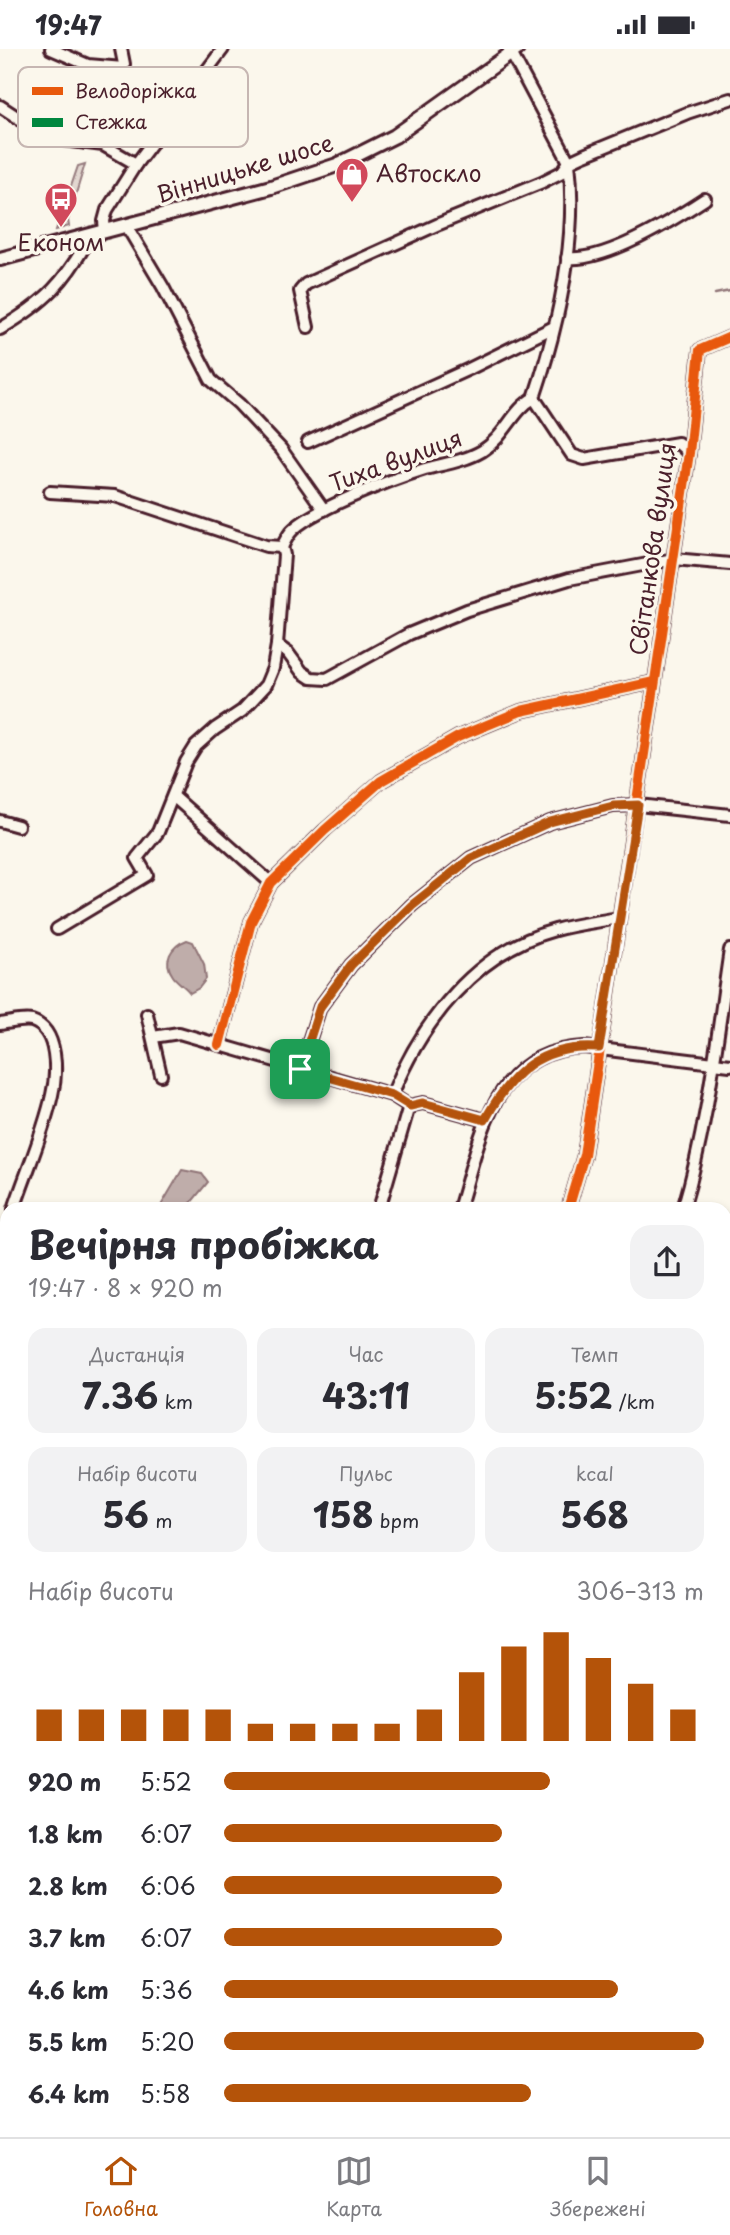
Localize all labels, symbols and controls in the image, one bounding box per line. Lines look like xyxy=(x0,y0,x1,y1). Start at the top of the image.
text: 19:47 xyxy=(35,5,102,44)
legend xyxy=(18,67,248,147)
text: Велодоріжка xyxy=(75,76,196,104)
text: Стежка xyxy=(75,107,147,135)
street label: Вінницьке шосе xyxy=(152,124,337,211)
shop icon: Автоскло xyxy=(333,155,371,204)
place label: Автоскло xyxy=(376,155,482,190)
bus stop icon: Економ xyxy=(42,180,80,229)
place label: Економ xyxy=(18,224,104,259)
street label: Тиха вулиця xyxy=(324,419,467,500)
street label: Світанкова вулиця xyxy=(619,440,684,658)
pin xyxy=(270,1039,330,1099)
icon: arrive xyxy=(281,1050,319,1088)
text: Вечірня пробіжка xyxy=(28,1215,379,1272)
button: share xyxy=(630,1225,704,1299)
text: 19:47 · 8 × 920 m xyxy=(28,1270,223,1305)
text: Дистанція xyxy=(89,1340,185,1368)
text: Час xyxy=(349,1340,383,1368)
text: Темп xyxy=(571,1340,619,1368)
text: 7.36 xyxy=(82,1368,158,1421)
text: 43:11 xyxy=(322,1368,410,1421)
text: 5:52 xyxy=(534,1368,613,1421)
text: km xyxy=(158,1387,193,1415)
text: /km xyxy=(613,1387,655,1415)
text: Набір висоти xyxy=(77,1459,197,1487)
text: Пульс xyxy=(339,1459,393,1487)
text: kcal xyxy=(576,1459,614,1487)
text: 56 xyxy=(102,1487,149,1540)
text: 158 xyxy=(313,1487,374,1540)
text: 568 xyxy=(560,1487,629,1540)
text: m xyxy=(149,1506,172,1534)
text: bpm xyxy=(374,1506,419,1534)
text: Набір висоти xyxy=(28,1573,174,1608)
text: 306–313 m xyxy=(576,1573,704,1608)
text: 920 m xyxy=(28,1764,101,1799)
text: 5:52 xyxy=(140,1764,192,1799)
text: 1.8 km xyxy=(28,1816,103,1851)
text: 6:07 xyxy=(140,1816,192,1851)
text: 2.8 km xyxy=(28,1868,108,1903)
text: 6:06 xyxy=(140,1868,196,1903)
text: 3.7 km xyxy=(28,1920,106,1955)
text: 6:07 xyxy=(140,1920,192,1955)
text: 4.6 km xyxy=(28,1972,109,2007)
text: 5:36 xyxy=(140,1972,193,2007)
text: 5.5 km xyxy=(28,2024,108,2059)
text: 5:20 xyxy=(140,2024,194,2059)
text: 6.4 km xyxy=(28,2076,110,2111)
text: 5:58 xyxy=(140,2076,191,2111)
tab: Головна xyxy=(84,2152,158,2222)
tab: Карта xyxy=(326,2152,382,2222)
tab: Збережені xyxy=(550,2152,646,2222)

